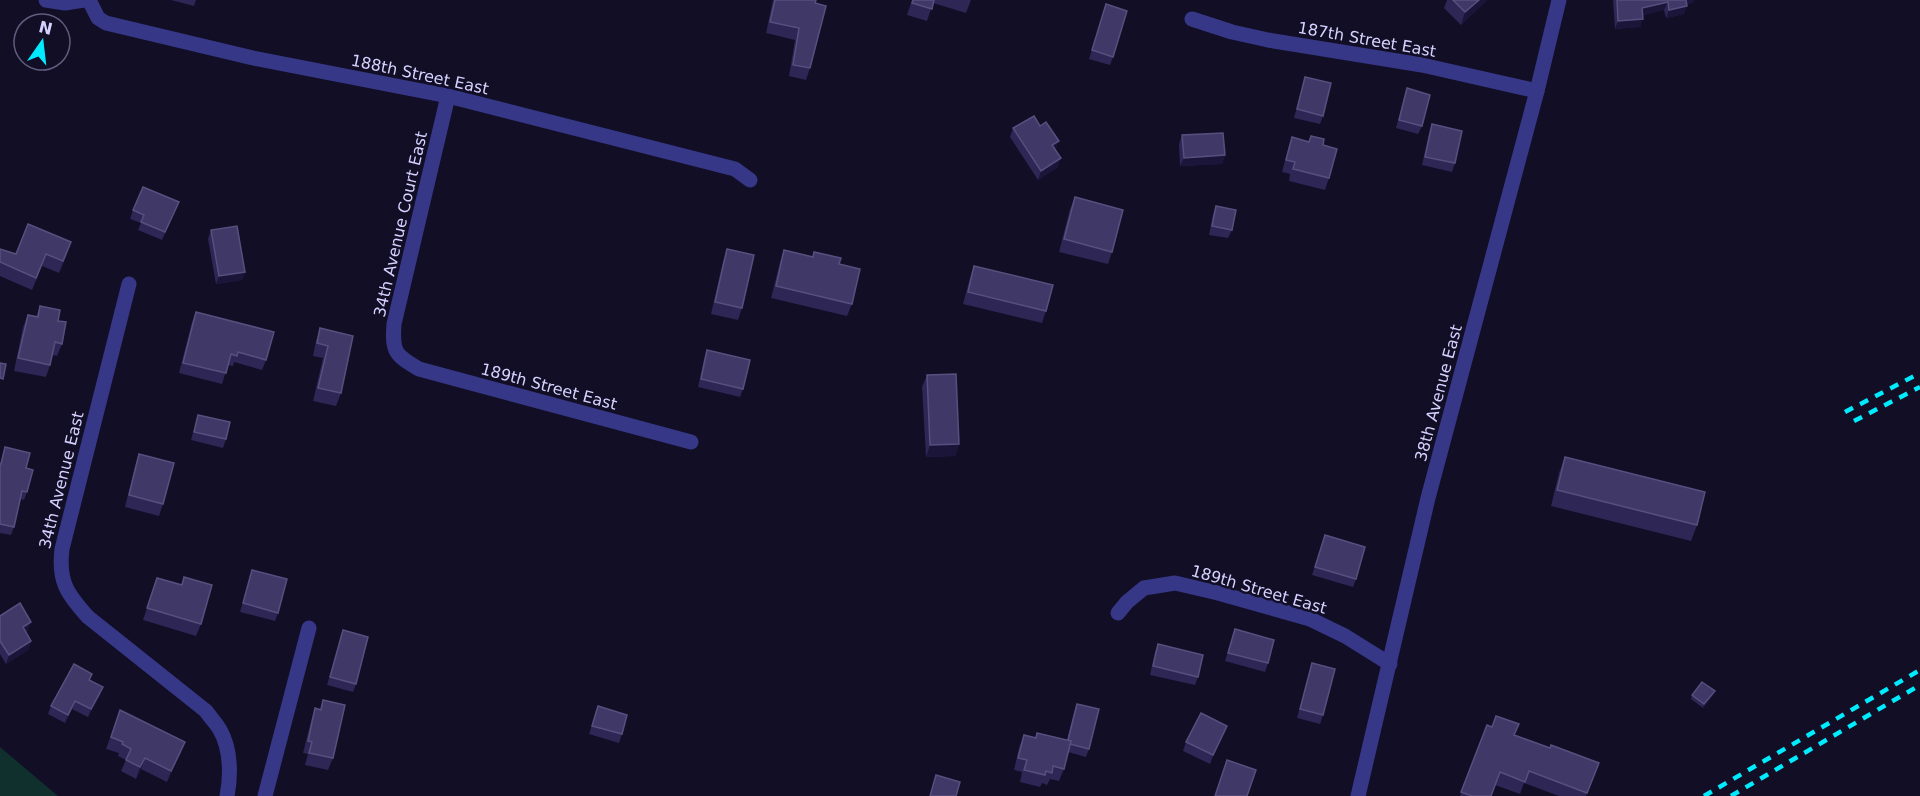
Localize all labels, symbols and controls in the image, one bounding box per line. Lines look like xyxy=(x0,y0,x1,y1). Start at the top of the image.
north arrow xyxy=(12,12,72,72)
text: N xyxy=(37,17,54,39)
street label: 187th Street East xyxy=(1296,18,1438,61)
street label: 188th Street East xyxy=(349,51,490,98)
street label: 34th Avenue Court East xyxy=(370,129,431,319)
street label: 38th Avenue East xyxy=(1411,323,1466,464)
street label: 189th Street East xyxy=(479,359,619,414)
street label: 34th Avenue East xyxy=(35,409,88,551)
street label: 189th Street East xyxy=(1189,561,1329,618)

